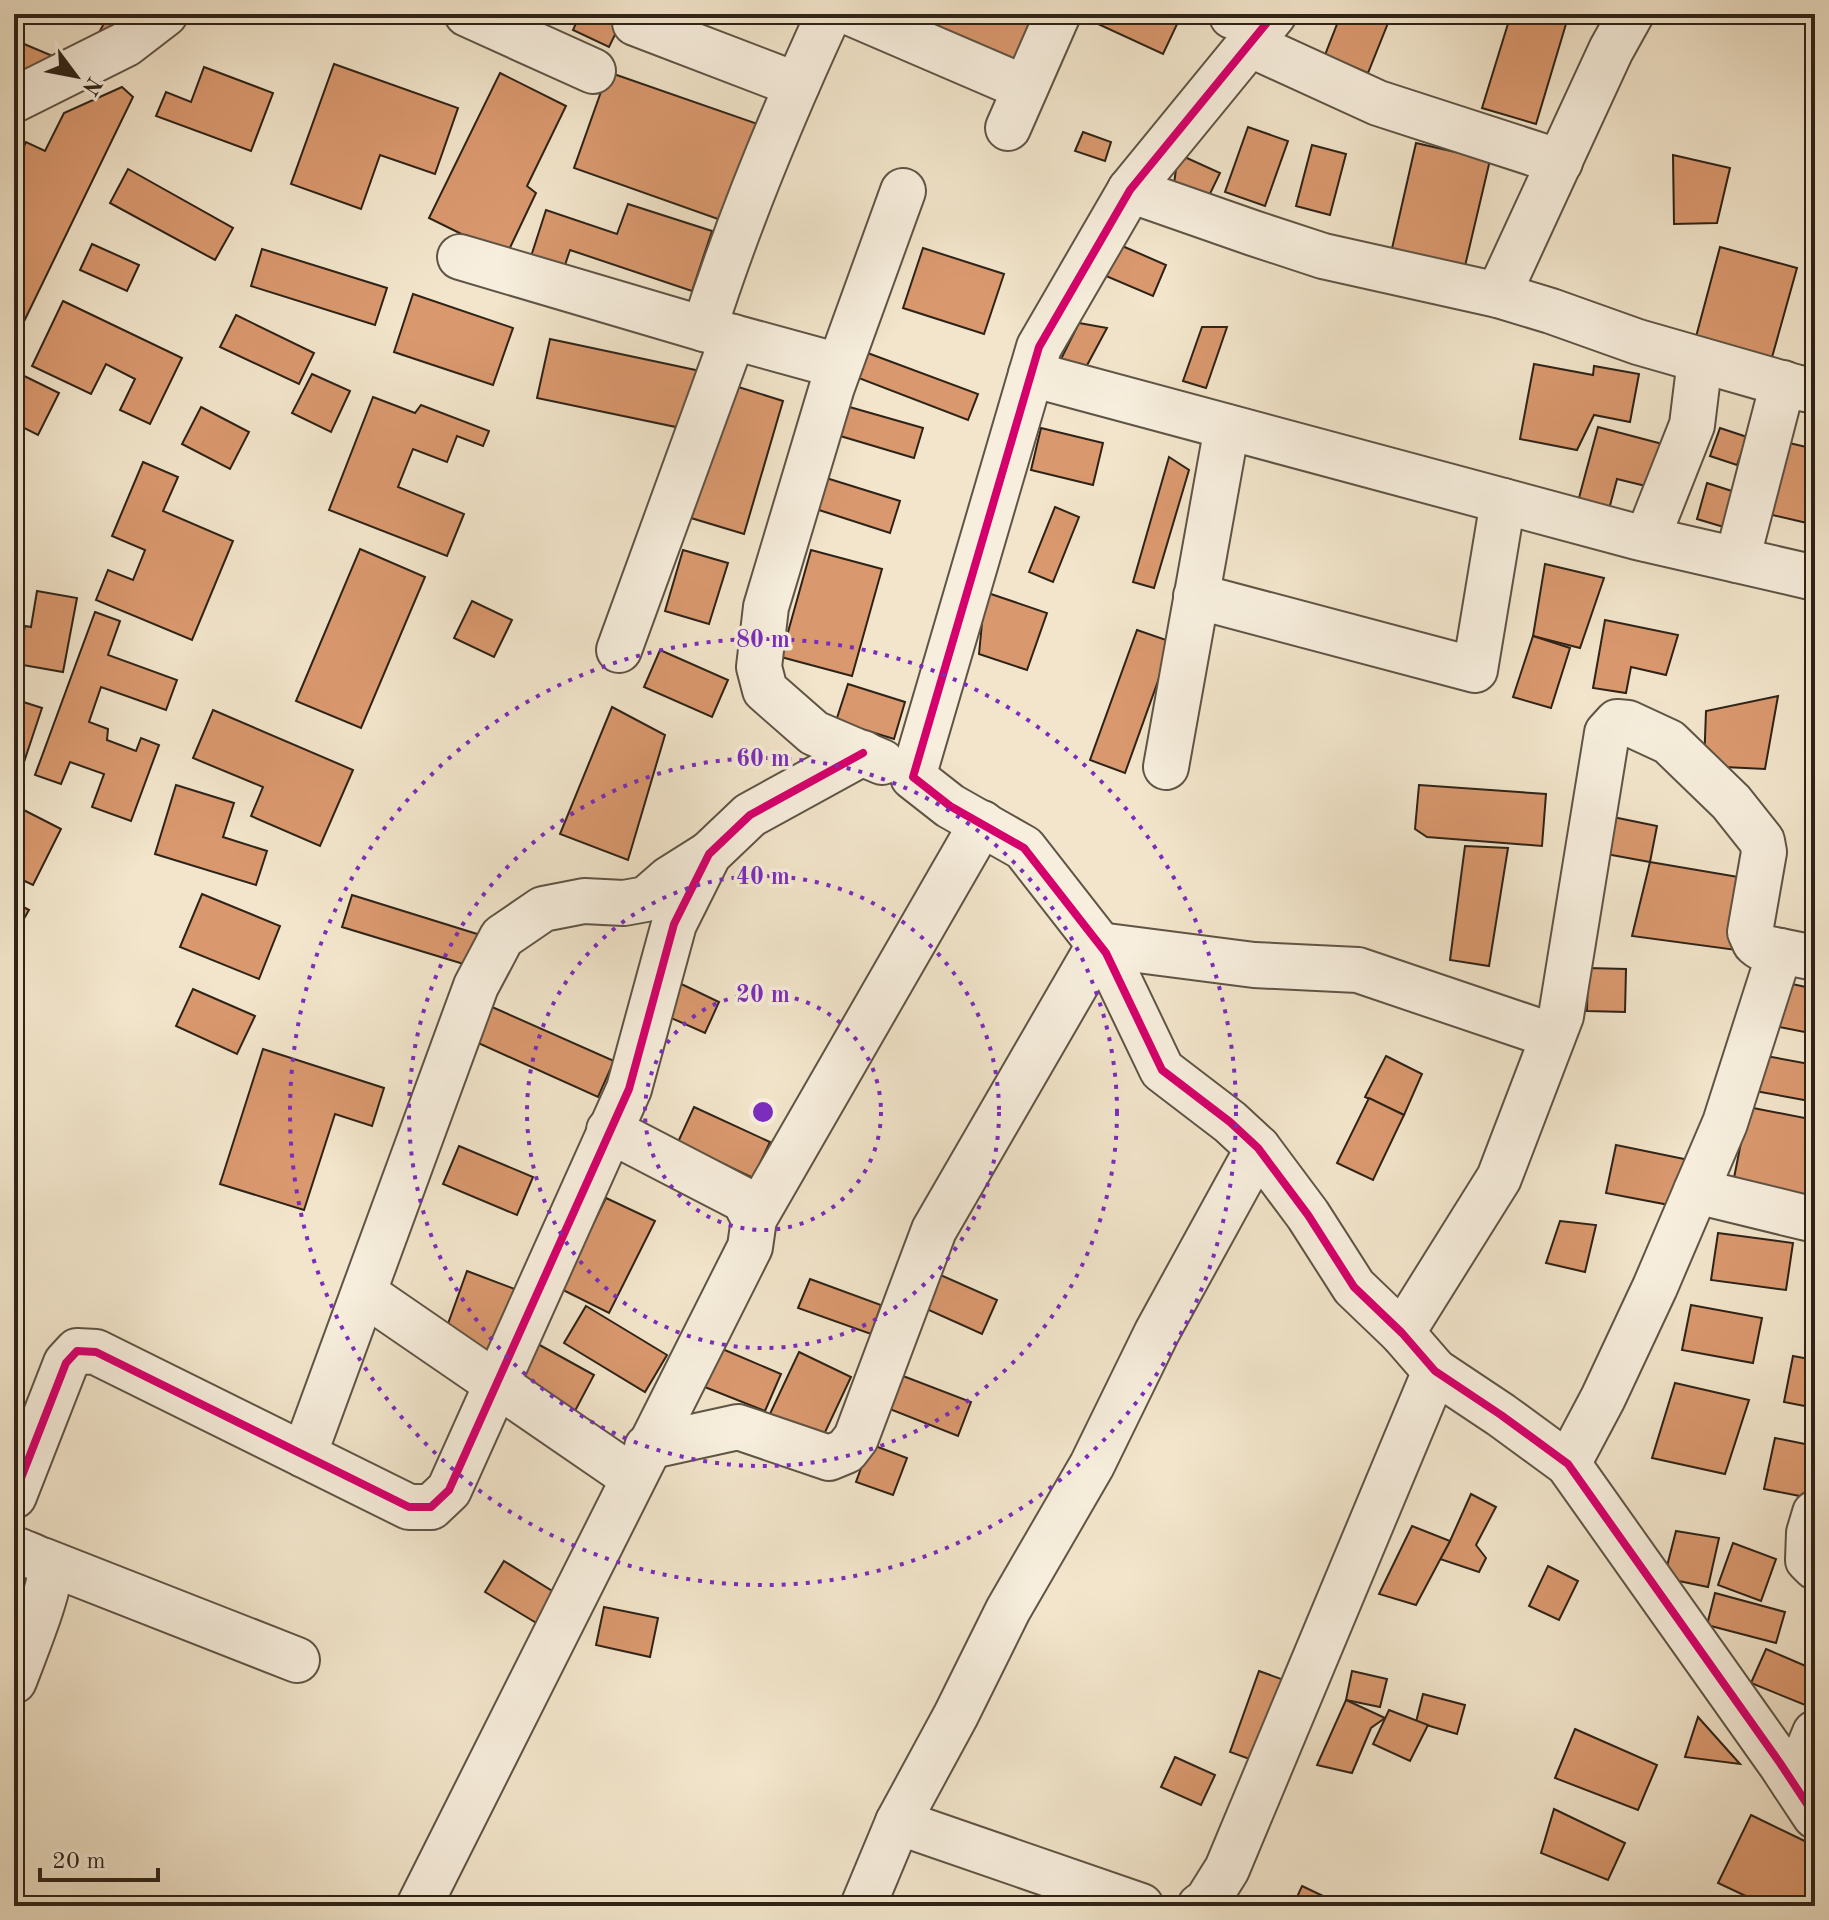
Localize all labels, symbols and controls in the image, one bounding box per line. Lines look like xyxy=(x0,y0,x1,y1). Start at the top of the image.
north arrow xyxy=(36,36,116,116)
text: N xyxy=(77,73,105,99)
text: 80 m xyxy=(736,629,790,653)
text: 60 m xyxy=(736,748,790,772)
text: 40 m xyxy=(736,866,790,890)
text: 20 m xyxy=(736,984,790,1008)
centre of rings xyxy=(749,1098,777,1126)
scale bar xyxy=(40,1832,158,1882)
text: 20 m xyxy=(52,1850,106,1874)

